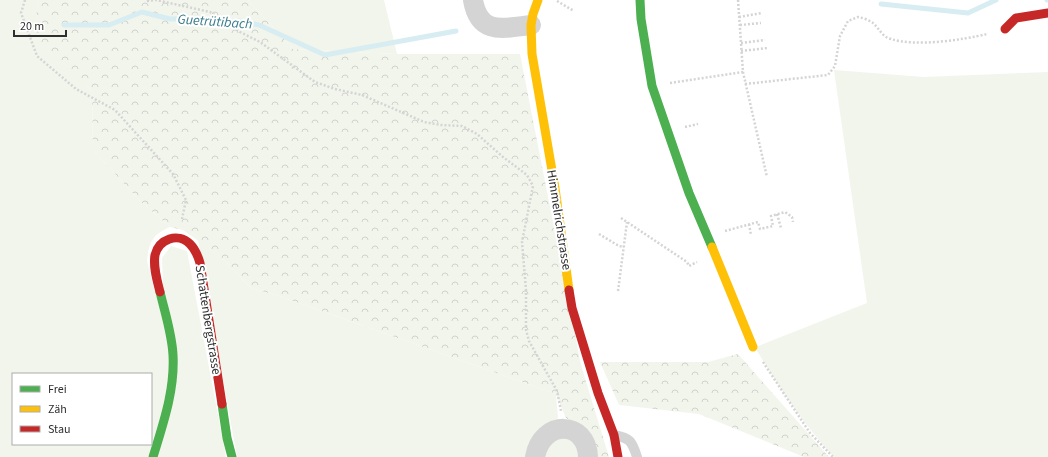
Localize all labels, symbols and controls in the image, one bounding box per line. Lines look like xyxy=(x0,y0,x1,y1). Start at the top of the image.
water label: Guetrütibach xyxy=(177,9,253,35)
scale bar xyxy=(14,12,66,38)
text: 20 m xyxy=(20,18,44,35)
street label: Himmelrichstrasse xyxy=(542,169,576,271)
street label: Schattenbergstrasse xyxy=(190,264,226,376)
legend xyxy=(12,373,152,445)
text: Frei xyxy=(48,381,67,398)
text: Zäh xyxy=(48,401,67,418)
text: Stau xyxy=(48,421,71,438)

